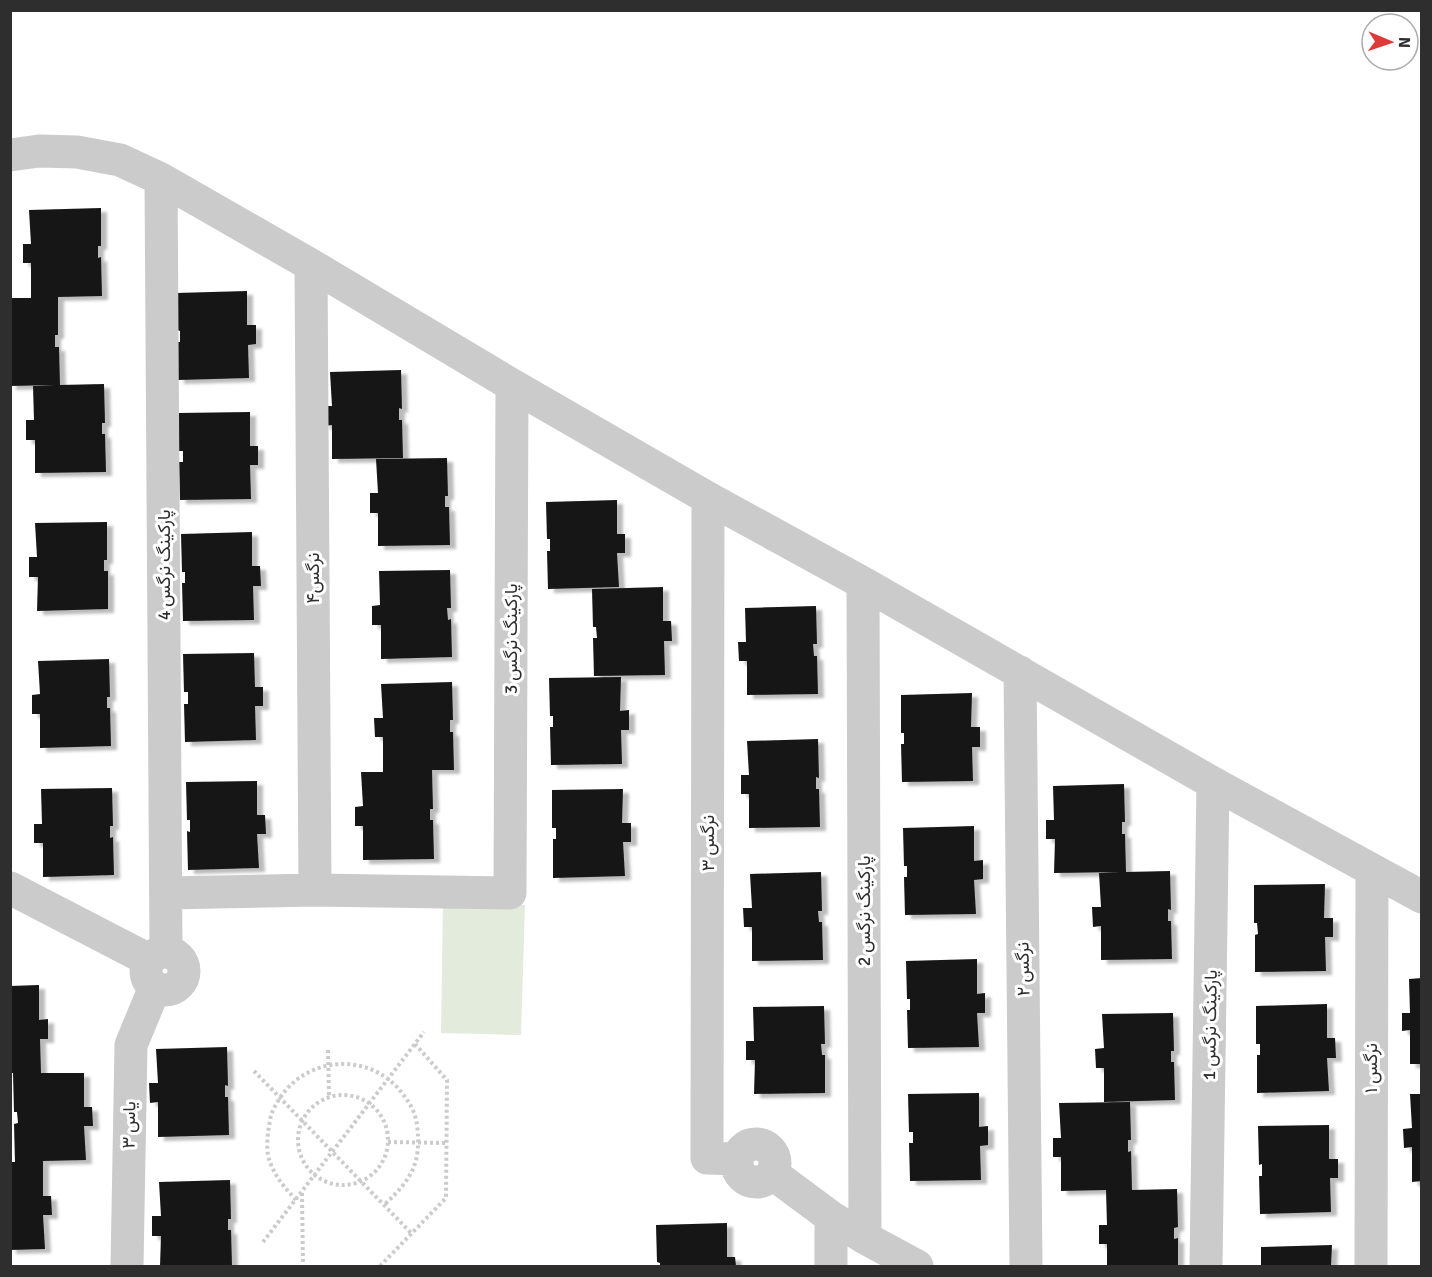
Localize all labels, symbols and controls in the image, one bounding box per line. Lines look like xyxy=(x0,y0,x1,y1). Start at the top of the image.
north arrow xyxy=(1360,12,1420,72)
text: N xyxy=(1394,37,1414,48)
street label: پارکینگ نرگس 4 xyxy=(153,510,176,620)
street label: نرگس۴ xyxy=(302,553,324,603)
street label: پارکینگ نرگس 3 xyxy=(500,584,523,694)
street label: نرگس ۳ xyxy=(697,815,719,871)
street label: پارکینگ نرگس 2 xyxy=(853,856,876,966)
street label: نرگس ۲ xyxy=(1012,942,1034,996)
street label: پارکینگ نرگس 1 xyxy=(1198,969,1223,1081)
street label: نرگس ۱ xyxy=(1360,1043,1382,1093)
street label: یاس ۳ xyxy=(118,1101,140,1149)

